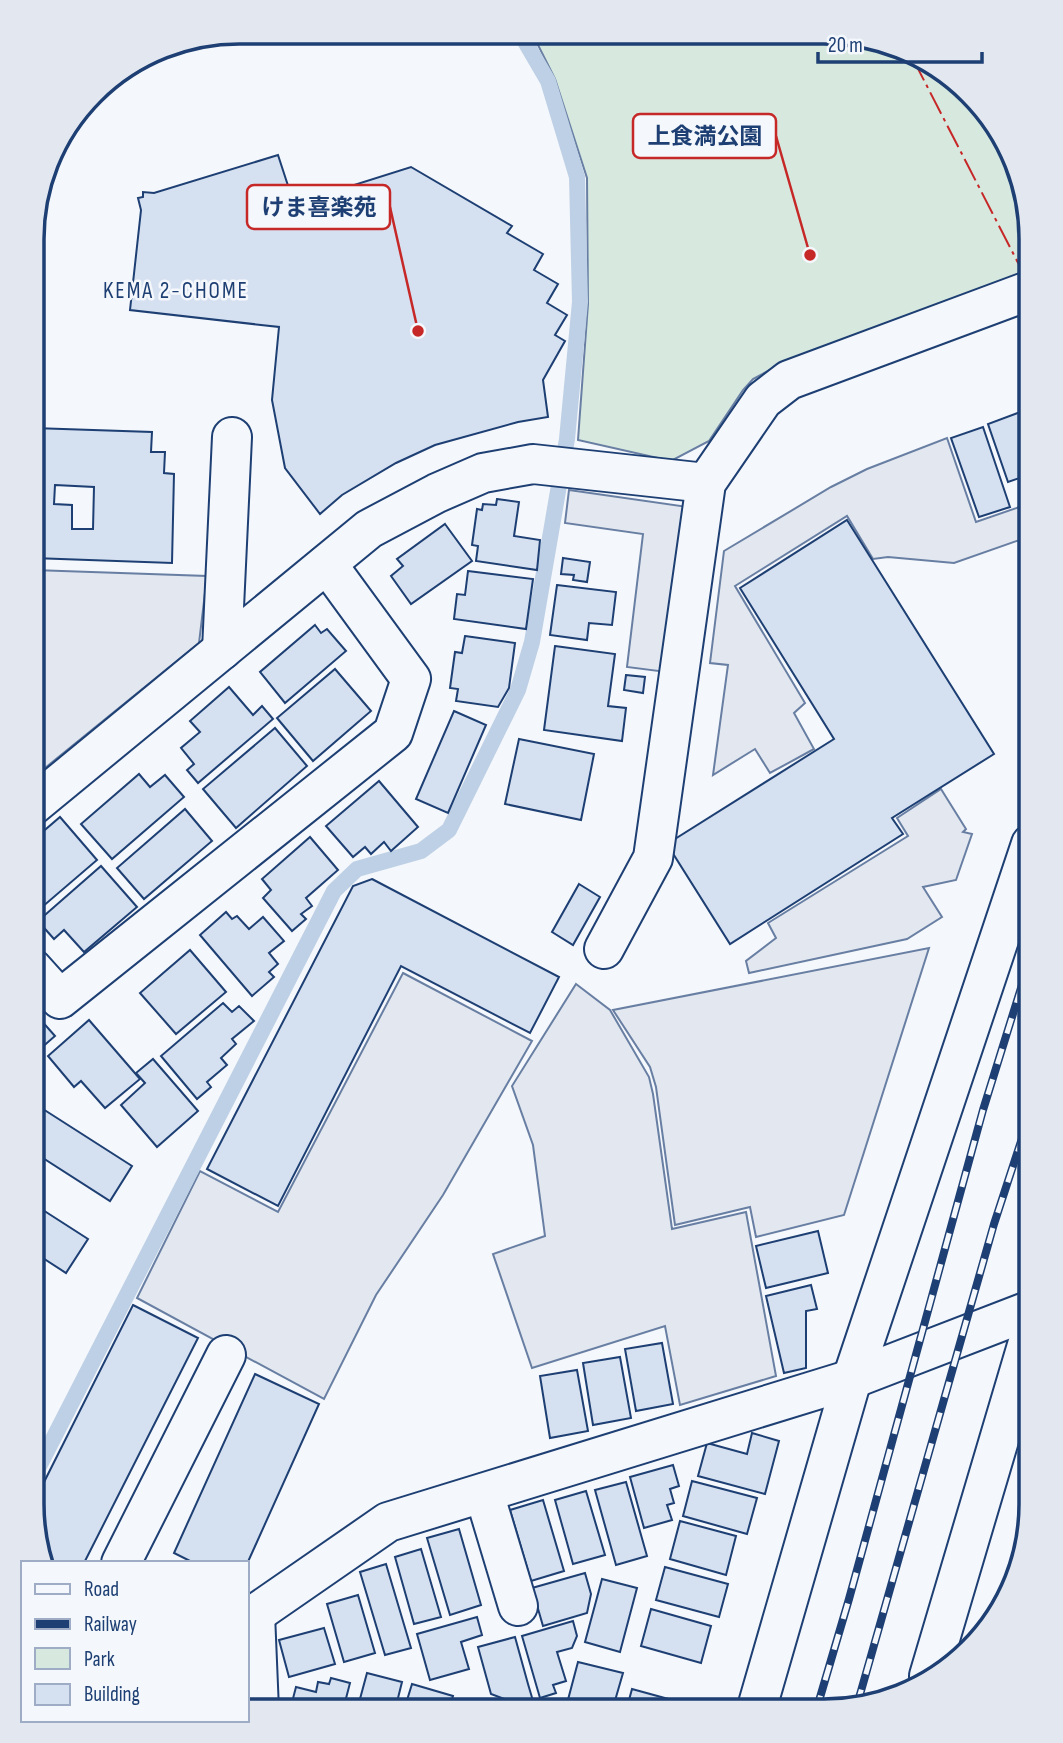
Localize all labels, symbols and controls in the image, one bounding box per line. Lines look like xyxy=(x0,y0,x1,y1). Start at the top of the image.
scale bar xyxy=(818,21,982,65)
text: 20 m xyxy=(828,33,863,58)
callout: 上食満公園 xyxy=(633,114,776,158)
text: 上食満公園 xyxy=(648,123,763,151)
callout: けま喜楽苑 xyxy=(247,185,390,229)
text: けま喜楽苑 xyxy=(262,194,377,222)
district label: KEMA 2-CHOME xyxy=(103,277,249,305)
legend xyxy=(21,1561,248,1722)
text: Road xyxy=(84,1577,119,1602)
text: Railway xyxy=(84,1612,137,1637)
text: Park xyxy=(84,1647,115,1672)
text: Building xyxy=(84,1682,140,1707)

